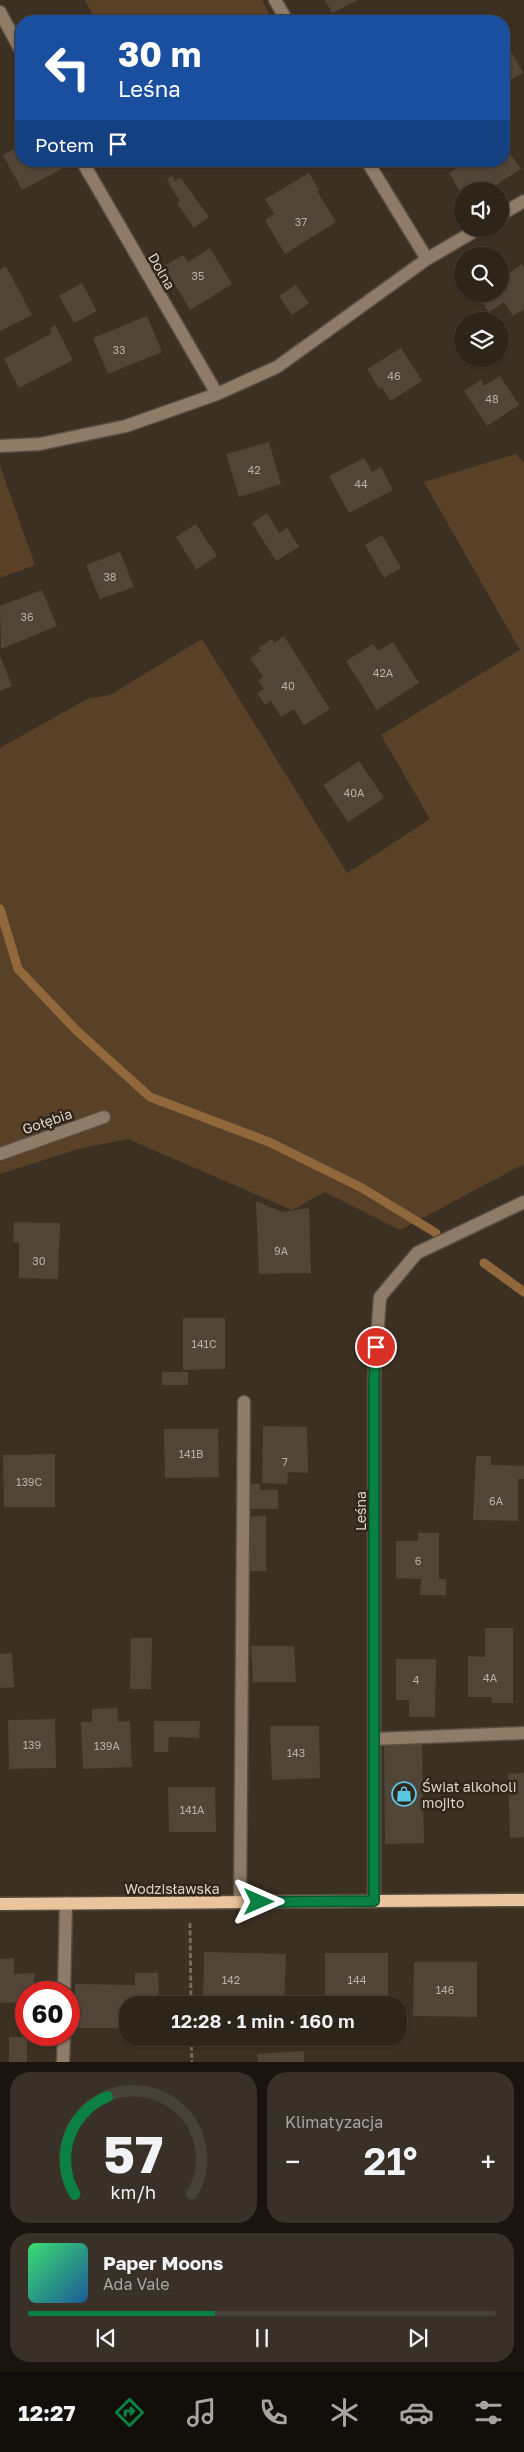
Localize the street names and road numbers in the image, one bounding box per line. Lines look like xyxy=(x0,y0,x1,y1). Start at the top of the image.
street label: Dolna xyxy=(145,250,179,292)
street label: Gołębia xyxy=(20,1105,74,1137)
street label: Leśna xyxy=(352,1491,369,1531)
street label: Wodzisławska xyxy=(124,1880,220,1897)

